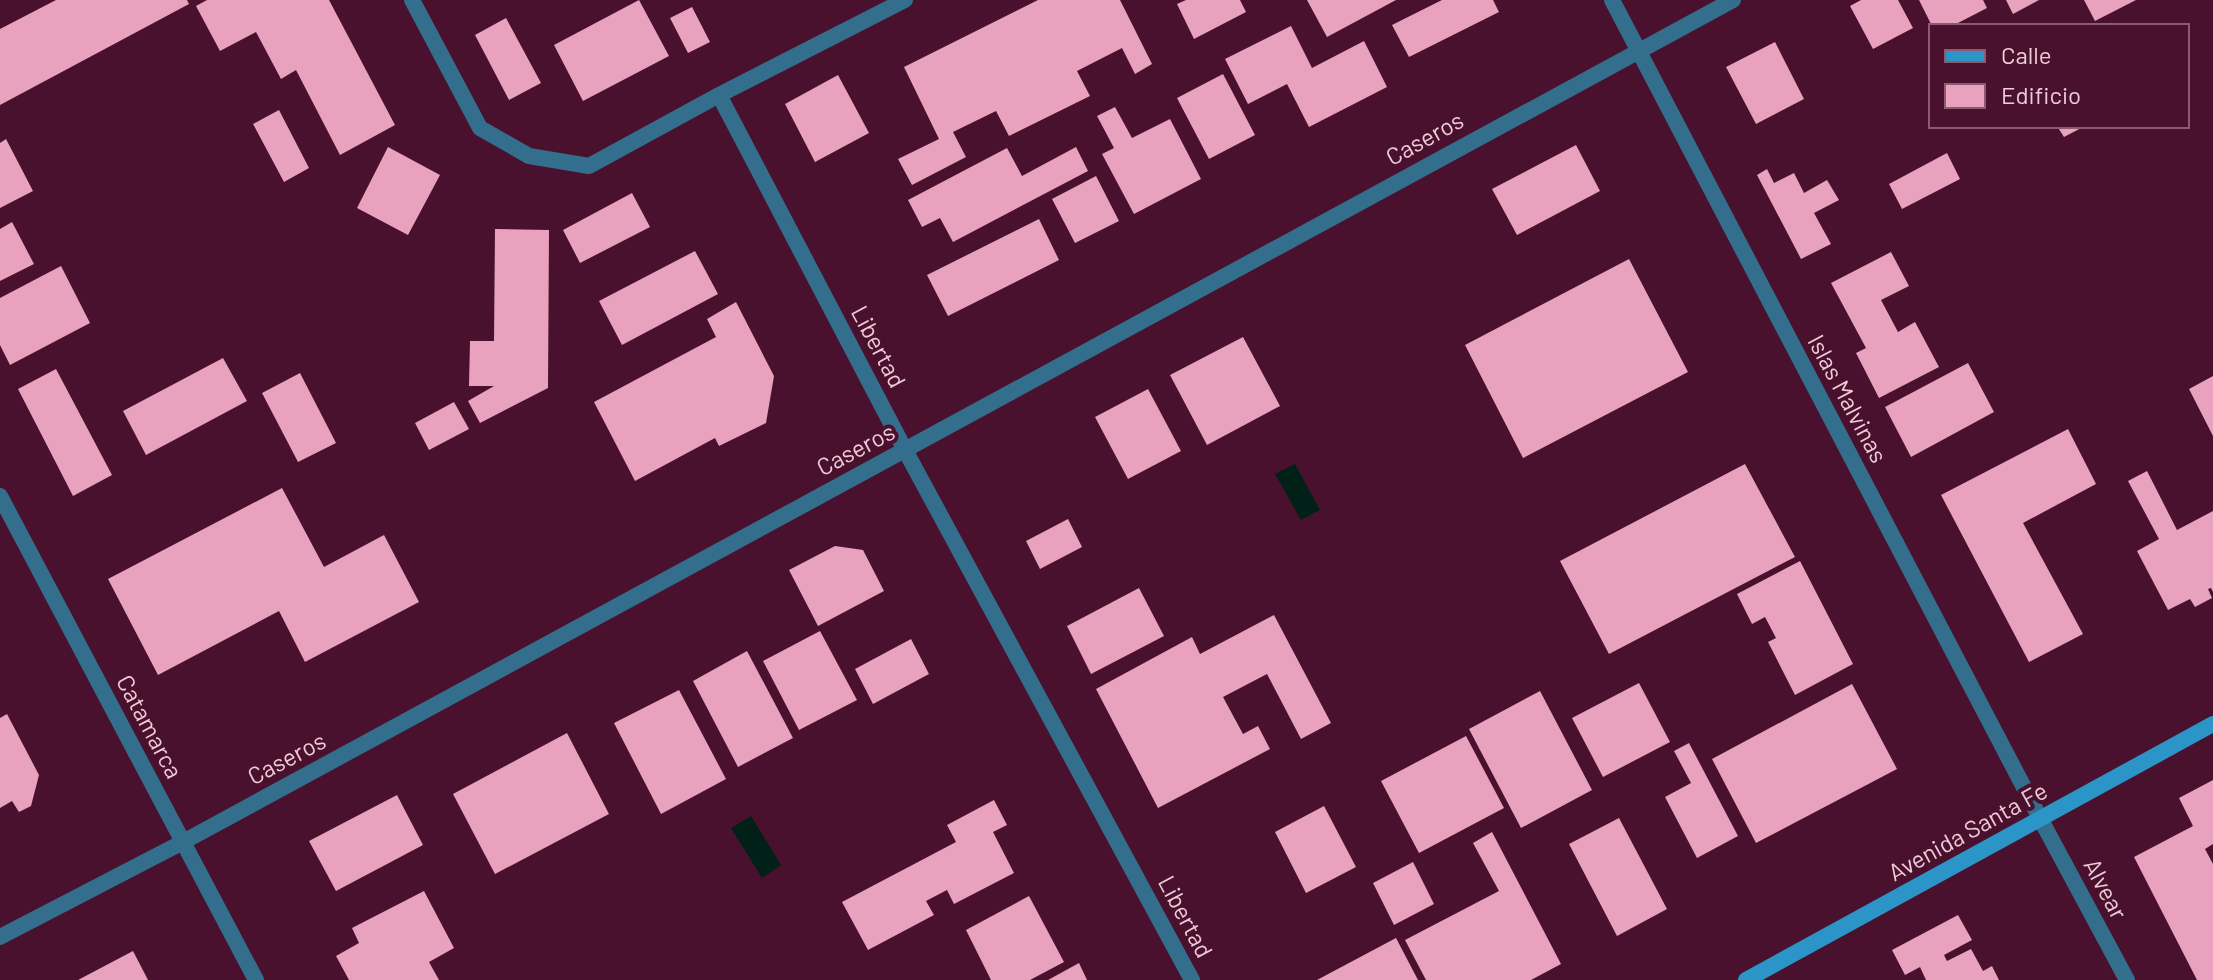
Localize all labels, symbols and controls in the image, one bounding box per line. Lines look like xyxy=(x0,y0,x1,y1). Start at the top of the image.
legend xyxy=(1929,24,2189,128)
text: Calle xyxy=(2001,40,2052,69)
text: Edificio xyxy=(2001,80,2081,109)
street label: Caseros xyxy=(1380,105,1468,171)
street label: Libertad xyxy=(846,300,913,392)
street label: Islas Malvinas xyxy=(1802,329,1894,467)
street label: Caseros xyxy=(811,416,899,481)
street label: Catamarca xyxy=(111,670,190,783)
street label: Caseros xyxy=(242,725,330,790)
street label: Avenida Santa Fe xyxy=(1883,775,2052,886)
street label: Alvear xyxy=(2078,853,2134,924)
street label: Libertad xyxy=(1153,870,1220,962)

